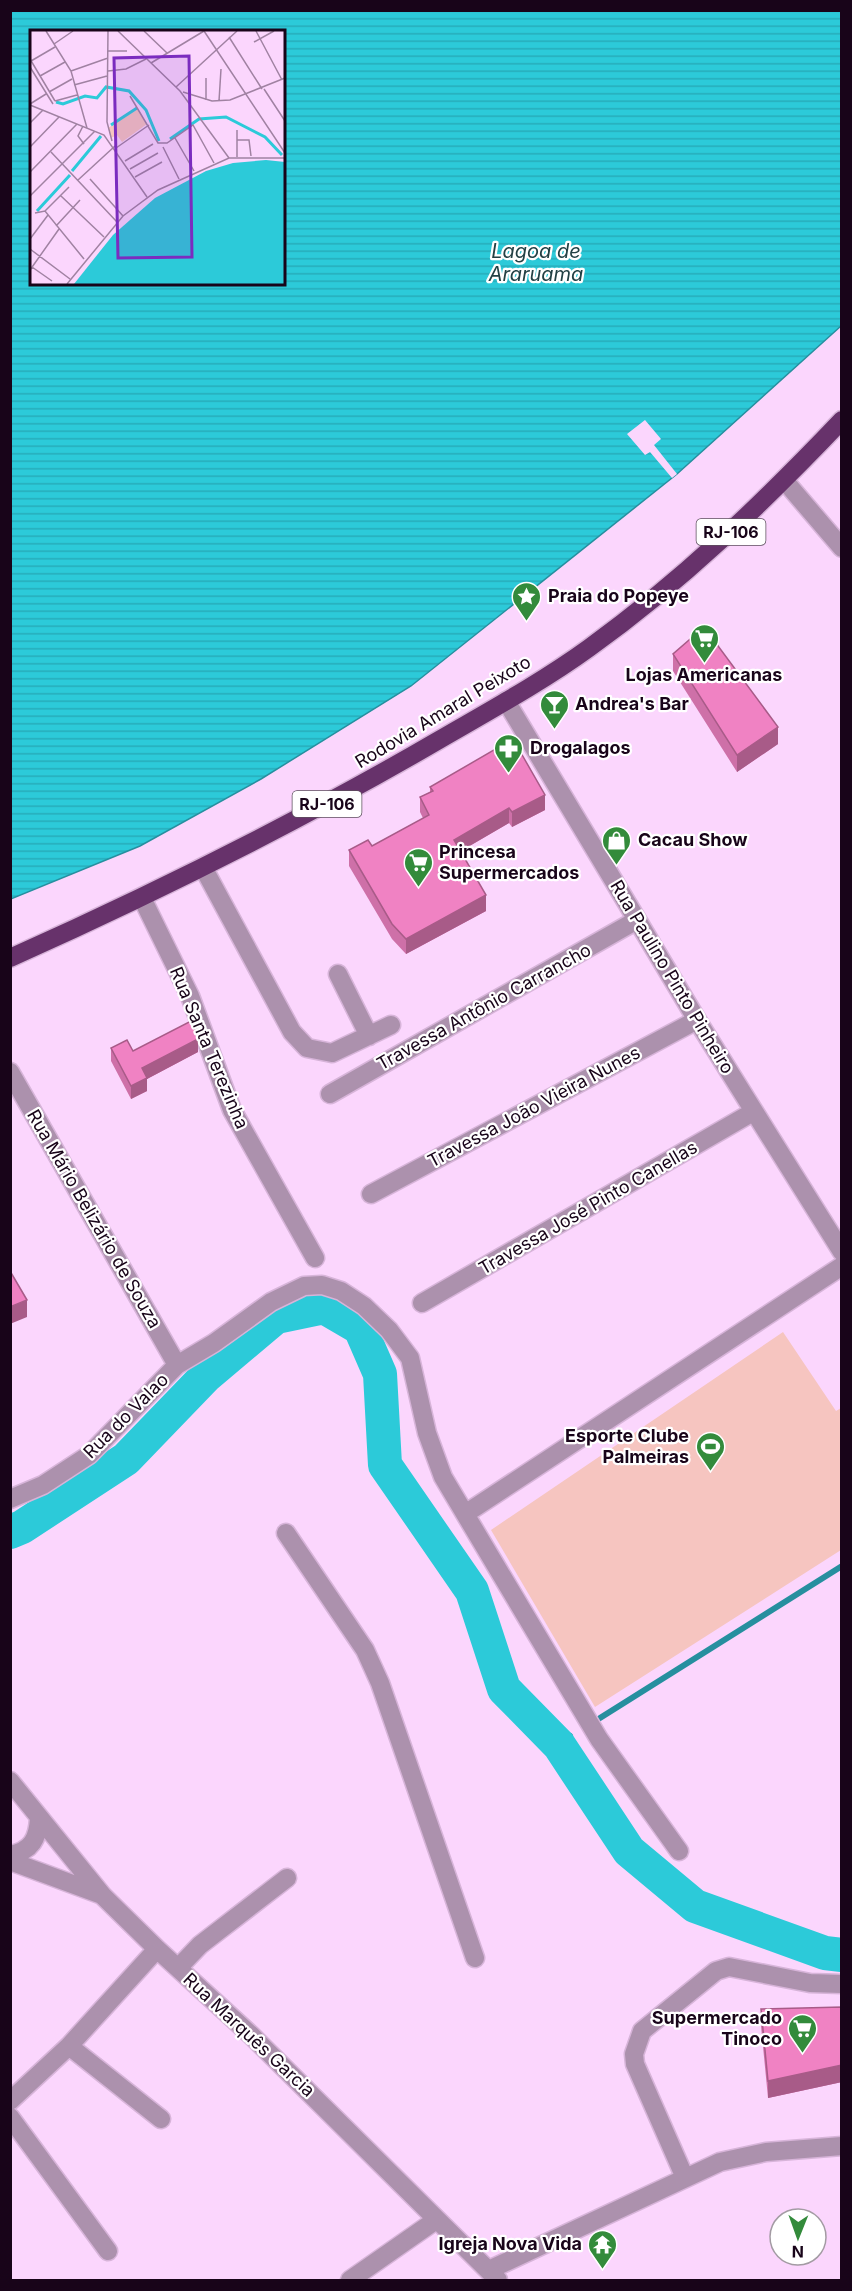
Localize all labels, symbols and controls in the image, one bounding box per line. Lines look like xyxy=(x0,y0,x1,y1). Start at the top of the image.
inset map xyxy=(30,30,285,285)
water label: Lagoa de Araruama xyxy=(488,239,583,286)
road number: RJ-106 xyxy=(696,519,766,545)
place icon: Praia do Popeye xyxy=(511,580,543,622)
place label: Praia do Popeye xyxy=(548,585,689,606)
supermarket icon: Lojas Americanas xyxy=(688,622,720,664)
street label: Rodovia Amaral Peixoto xyxy=(351,651,534,772)
place label: Lojas Americanas xyxy=(626,664,782,685)
bar icon: Andrea's Bar xyxy=(538,688,570,730)
place label: Andrea's Bar xyxy=(575,693,689,714)
pharmacy icon: Drogalagos xyxy=(493,732,525,774)
place label: Drogalagos xyxy=(530,737,631,758)
road number: RJ-106 xyxy=(292,791,362,817)
shop icon: Cacau Show xyxy=(601,824,633,866)
place label: Cacau Show xyxy=(638,829,748,850)
place label: Princesa Supermercados xyxy=(439,841,579,883)
supermarket icon: Princesa Supermercados xyxy=(402,846,434,888)
street label: Rua Paulino Pinto Pinheiro xyxy=(606,876,739,1077)
street label: Travessa Antônio Carrancho xyxy=(373,939,595,1074)
street label: Rua Santa Terezinha xyxy=(166,964,253,1132)
street label: Travessa João Vieira Nunes xyxy=(424,1042,643,1172)
street label: Rua Mário Belizário de Souza xyxy=(23,1106,166,1332)
street label: Travessa José Pinto Canellas xyxy=(475,1136,701,1279)
street label: Rua do Valao xyxy=(79,1369,172,1462)
place label: Esporte Clube Palmeiras xyxy=(565,1425,689,1467)
sports icon: Esporte Clube Palmeiras xyxy=(694,1430,726,1472)
street label: Rua Marquês Garcia xyxy=(179,1968,319,2101)
place label: Supermercado Tinoco xyxy=(652,2007,782,2049)
supermarket icon: Supermercado Tinoco xyxy=(787,2012,819,2054)
north arrow xyxy=(768,2207,828,2267)
temple icon: Igreja Nova Vida xyxy=(587,2228,619,2270)
place label: Igreja Nova Vida xyxy=(438,2233,582,2254)
text: N xyxy=(791,2242,804,2262)

